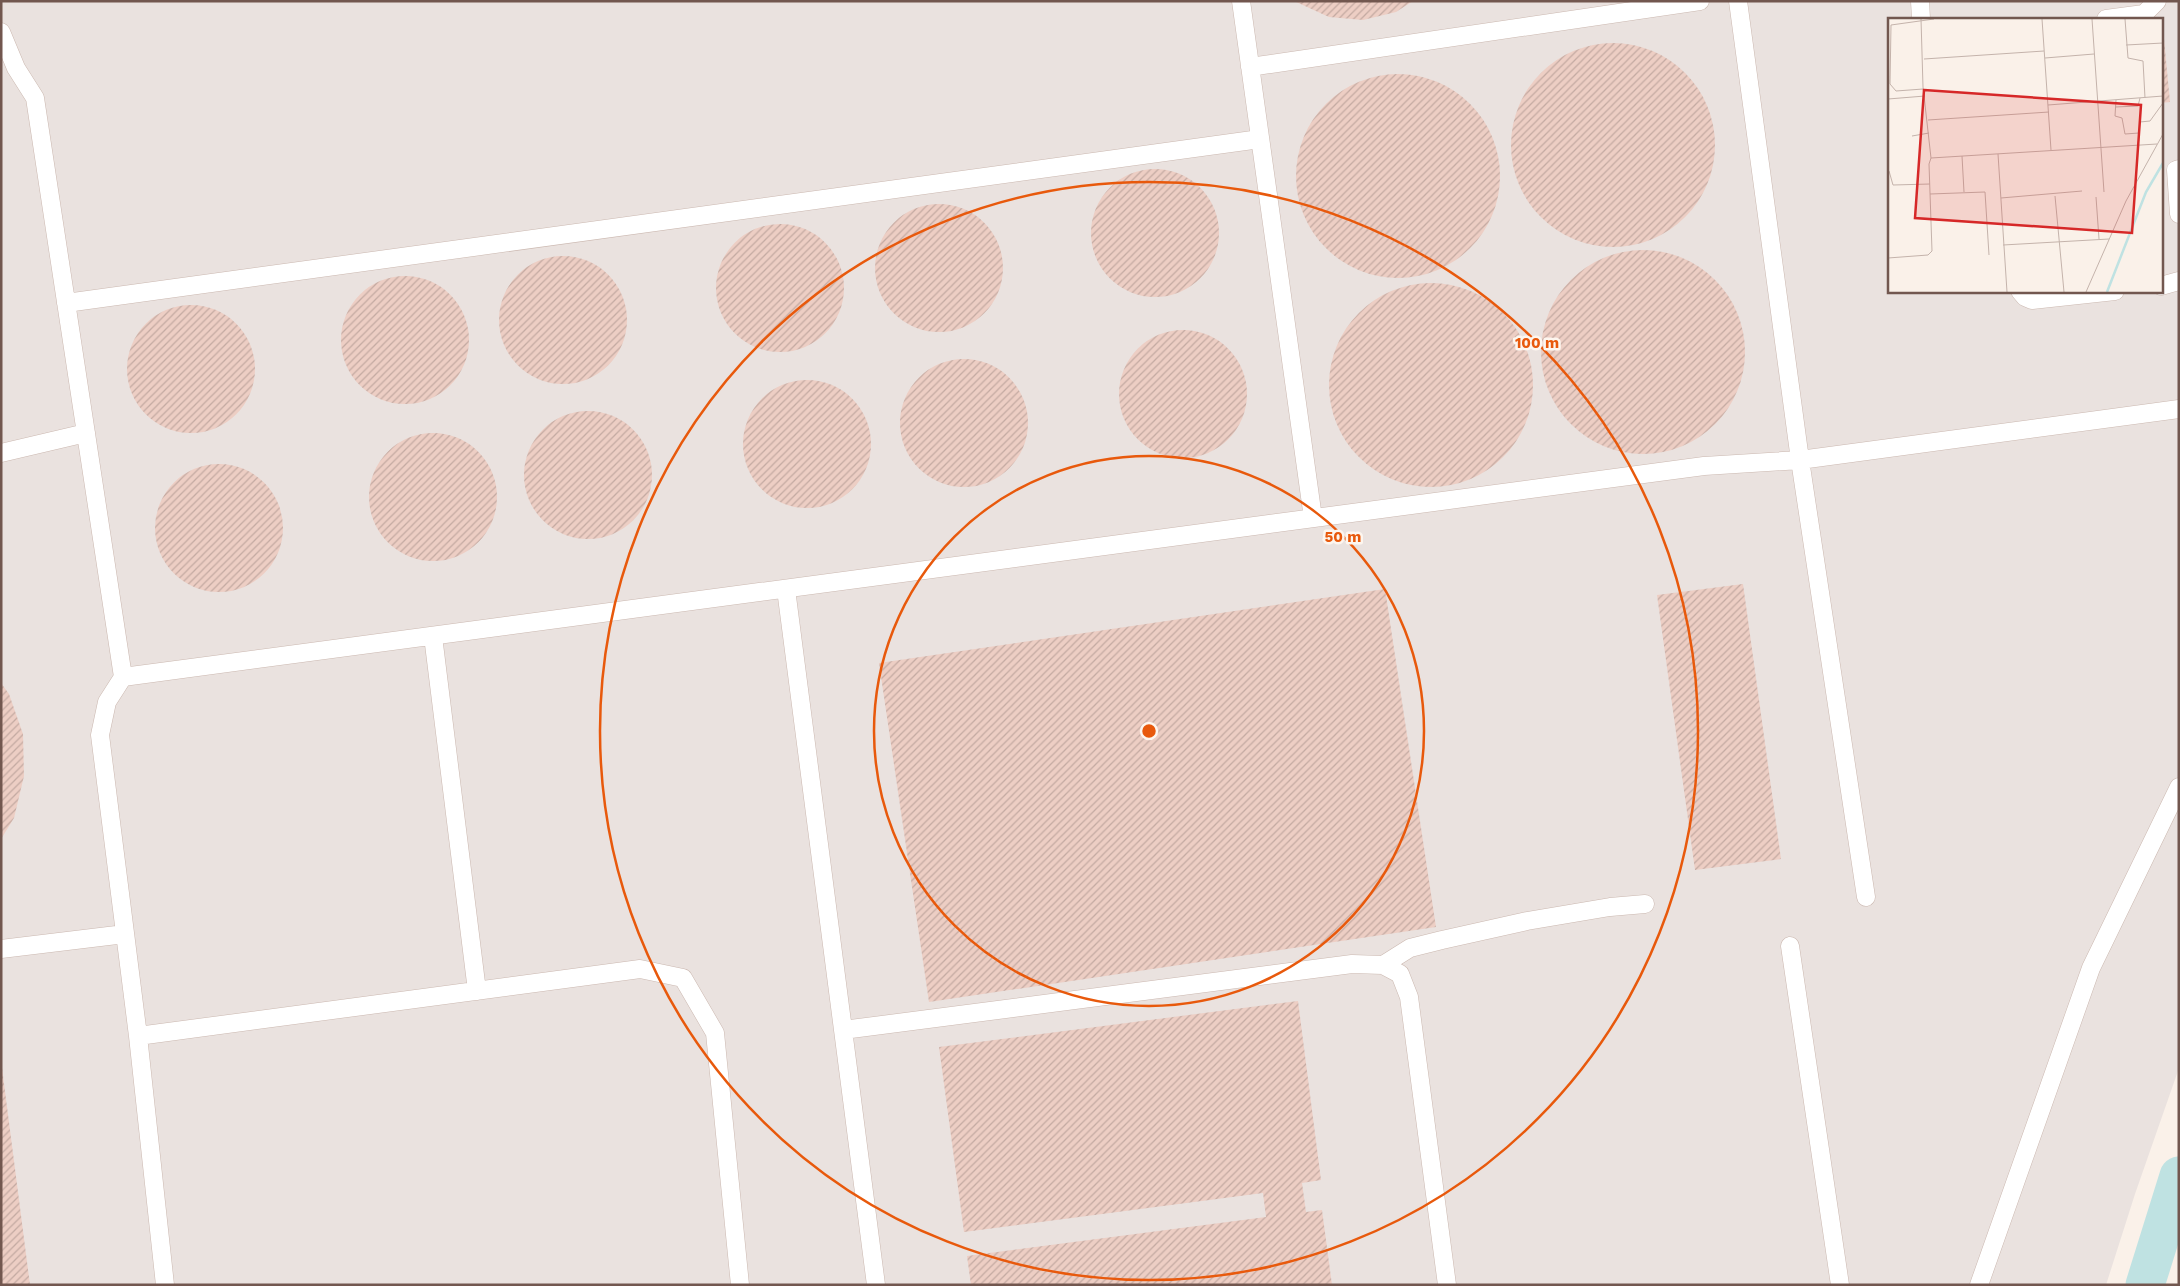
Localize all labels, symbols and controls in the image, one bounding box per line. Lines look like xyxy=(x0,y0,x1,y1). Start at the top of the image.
inset map xyxy=(1888,18,2162,292)
text: 100 m xyxy=(1515,334,1559,352)
text: 50 m xyxy=(1325,528,1361,546)
centre of rings xyxy=(1140,722,1158,740)

